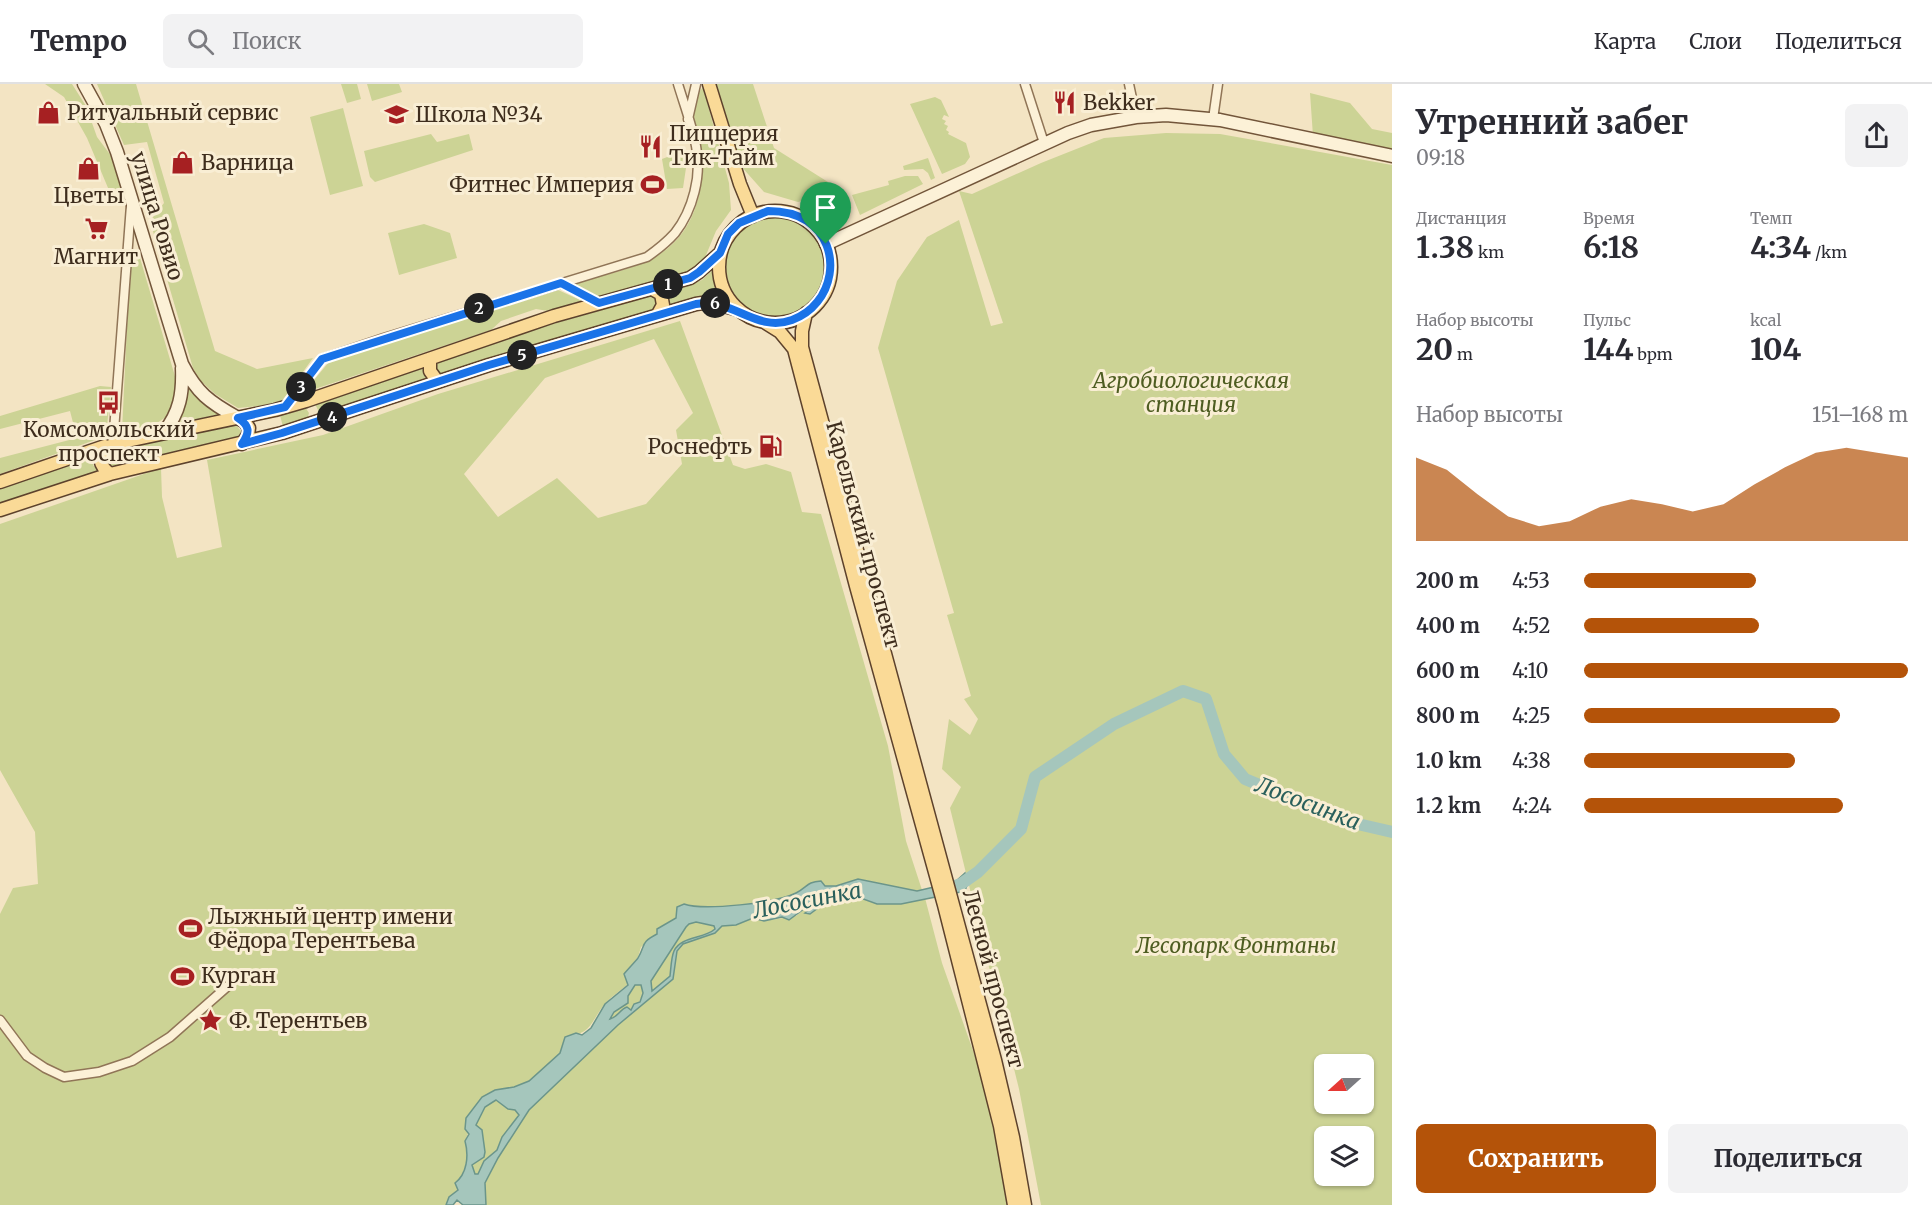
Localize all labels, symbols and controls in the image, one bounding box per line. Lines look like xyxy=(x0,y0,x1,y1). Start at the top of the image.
search box xyxy=(163,14,583,68)
text: Tempo xyxy=(30,23,127,59)
icon: search xyxy=(184,25,217,58)
text: Поиск xyxy=(232,27,302,55)
text: Карта xyxy=(1594,28,1656,55)
text: Слои xyxy=(1689,28,1742,55)
text: Поделиться xyxy=(1775,28,1902,55)
place label: Bekker xyxy=(1083,89,1155,116)
restaurant icon: Bekker xyxy=(1052,90,1078,116)
place label: Ритуальный сервис xyxy=(67,99,279,126)
shop icon: Ритуальный сервис xyxy=(36,100,62,126)
place label: Школа №34 xyxy=(415,101,543,128)
school or university icon: Школа №34 xyxy=(384,102,410,128)
text: Утренний забег xyxy=(1416,102,1688,143)
button: share xyxy=(1845,104,1908,167)
place label: Пиццерия Тик-Тайм xyxy=(669,120,779,171)
restaurant icon: Пиццерия Тик-Тайм xyxy=(638,133,664,159)
text: 09:18 xyxy=(1416,145,1465,170)
street label: улица Ровио xyxy=(125,148,190,283)
place label: Варница xyxy=(201,149,294,176)
shop icon: Варница xyxy=(170,150,196,176)
shop icon: Цветы xyxy=(76,155,102,181)
place label: Фитнес Империя xyxy=(449,171,634,198)
sports icon: Фитнес Империя xyxy=(639,172,665,198)
place label: Цветы xyxy=(54,182,124,209)
pin xyxy=(800,182,851,244)
icon: arrive xyxy=(809,191,842,224)
text: Дистанция xyxy=(1416,208,1507,228)
text: Время xyxy=(1583,208,1635,228)
text: Темп xyxy=(1750,208,1792,228)
supermarket icon: Магнит xyxy=(83,216,109,242)
text: 1.38 xyxy=(1416,228,1474,266)
text: 6:18 xyxy=(1583,228,1639,266)
text: 4:34 xyxy=(1750,228,1811,266)
text: km xyxy=(1474,242,1504,262)
text: /km xyxy=(1811,242,1847,262)
place label: Магнит xyxy=(54,243,138,270)
pin: 1 xyxy=(653,269,683,299)
text: 1 xyxy=(664,274,672,294)
pin: 6 xyxy=(700,288,730,318)
pin: 2 xyxy=(464,293,494,323)
text: 6 xyxy=(710,293,720,313)
text: 2 xyxy=(474,298,484,318)
text: Набор высоты xyxy=(1416,310,1534,330)
text: Пульс xyxy=(1583,310,1631,330)
text: kcal xyxy=(1750,310,1781,330)
text: 20 xyxy=(1416,330,1453,368)
text: 144 xyxy=(1583,330,1633,368)
text: 104 xyxy=(1750,330,1801,368)
pin: 5 xyxy=(507,340,537,370)
text: m xyxy=(1453,344,1473,364)
text: bpm xyxy=(1633,344,1673,364)
text: 5 xyxy=(517,345,527,365)
park label: Агробиологическая станция xyxy=(1091,367,1289,418)
pin: 3 xyxy=(286,372,316,402)
text: 3 xyxy=(296,377,306,397)
bus stop icon: Комсомольский проспект xyxy=(96,389,122,415)
pin: 4 xyxy=(317,402,347,432)
text: Набор высоты xyxy=(1416,402,1563,427)
text: 151–168 m xyxy=(1812,402,1908,427)
text: 4 xyxy=(327,407,337,427)
place label: Комсомольский проспект xyxy=(23,416,195,467)
street label: Карельский проспект xyxy=(820,418,907,652)
place label: Роснефть xyxy=(648,433,752,460)
fuel station icon: Роснефть xyxy=(757,434,783,460)
text: 200 m xyxy=(1416,568,1479,593)
text: 4:53 xyxy=(1512,568,1550,593)
text: 400 m xyxy=(1416,613,1480,638)
text: 4:52 xyxy=(1512,613,1550,638)
text: 600 m xyxy=(1416,658,1480,683)
text: 4:10 xyxy=(1512,658,1549,683)
text: 800 m xyxy=(1416,703,1480,728)
text: 4:25 xyxy=(1512,703,1551,728)
text: 1.0 km xyxy=(1416,748,1482,773)
text: 4:38 xyxy=(1512,748,1551,773)
water label: Лососинка xyxy=(1251,770,1365,836)
text: 1.2 km xyxy=(1416,793,1481,818)
text: 4:24 xyxy=(1512,793,1552,818)
water label: Лососинка xyxy=(749,876,864,924)
street label: Лесной проспект xyxy=(957,887,1030,1071)
place label: Лыжный центр имени Фёдора Терентьева xyxy=(208,903,453,954)
sports icon: Лыжный центр имени Фёдора Терентьева xyxy=(177,916,203,942)
park label: Лесопарк Фонтаны xyxy=(1135,932,1336,959)
place label: Курган xyxy=(201,962,276,989)
sports icon: Курган xyxy=(170,963,196,989)
place label: Ф. Терентьев xyxy=(229,1007,367,1034)
place icon: Ф. Терентьев xyxy=(198,1008,224,1034)
north arrow xyxy=(1314,1054,1374,1114)
map controls xyxy=(1314,1054,1374,1186)
button: Сохранить xyxy=(1416,1124,1656,1193)
button: Поделиться xyxy=(1668,1124,1908,1193)
button: layers xyxy=(1314,1126,1374,1186)

